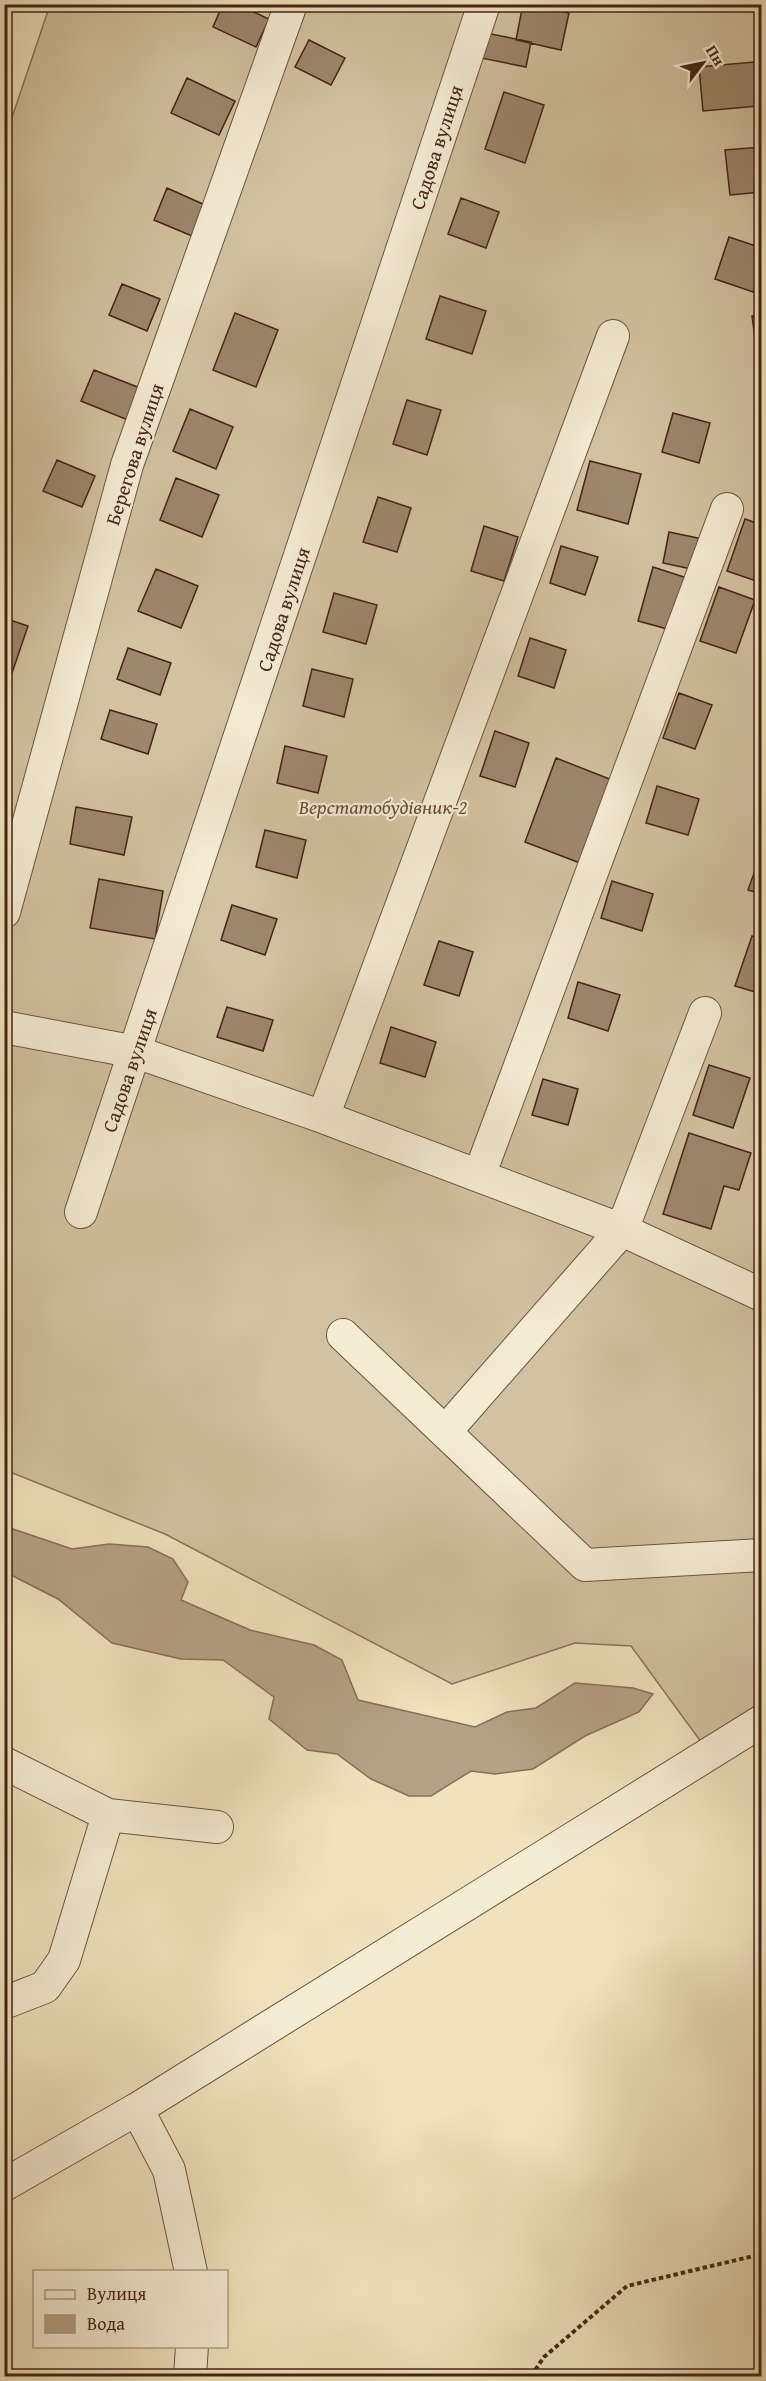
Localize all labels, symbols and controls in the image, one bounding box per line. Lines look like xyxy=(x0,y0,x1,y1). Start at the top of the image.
north arrow xyxy=(673,33,733,93)
text: Пн xyxy=(700,40,731,70)
street label: Садова вулиця xyxy=(402,81,470,213)
street label: Берегова вулиця xyxy=(97,379,171,529)
street label: Садова вулиця xyxy=(249,543,317,675)
park label: Верстатобудівник-2 xyxy=(298,792,467,821)
street label: Садова вулиця xyxy=(94,1004,164,1136)
legend xyxy=(33,2270,228,2348)
text: Вулиця xyxy=(87,2280,146,2307)
text: Вода xyxy=(87,2310,125,2337)

